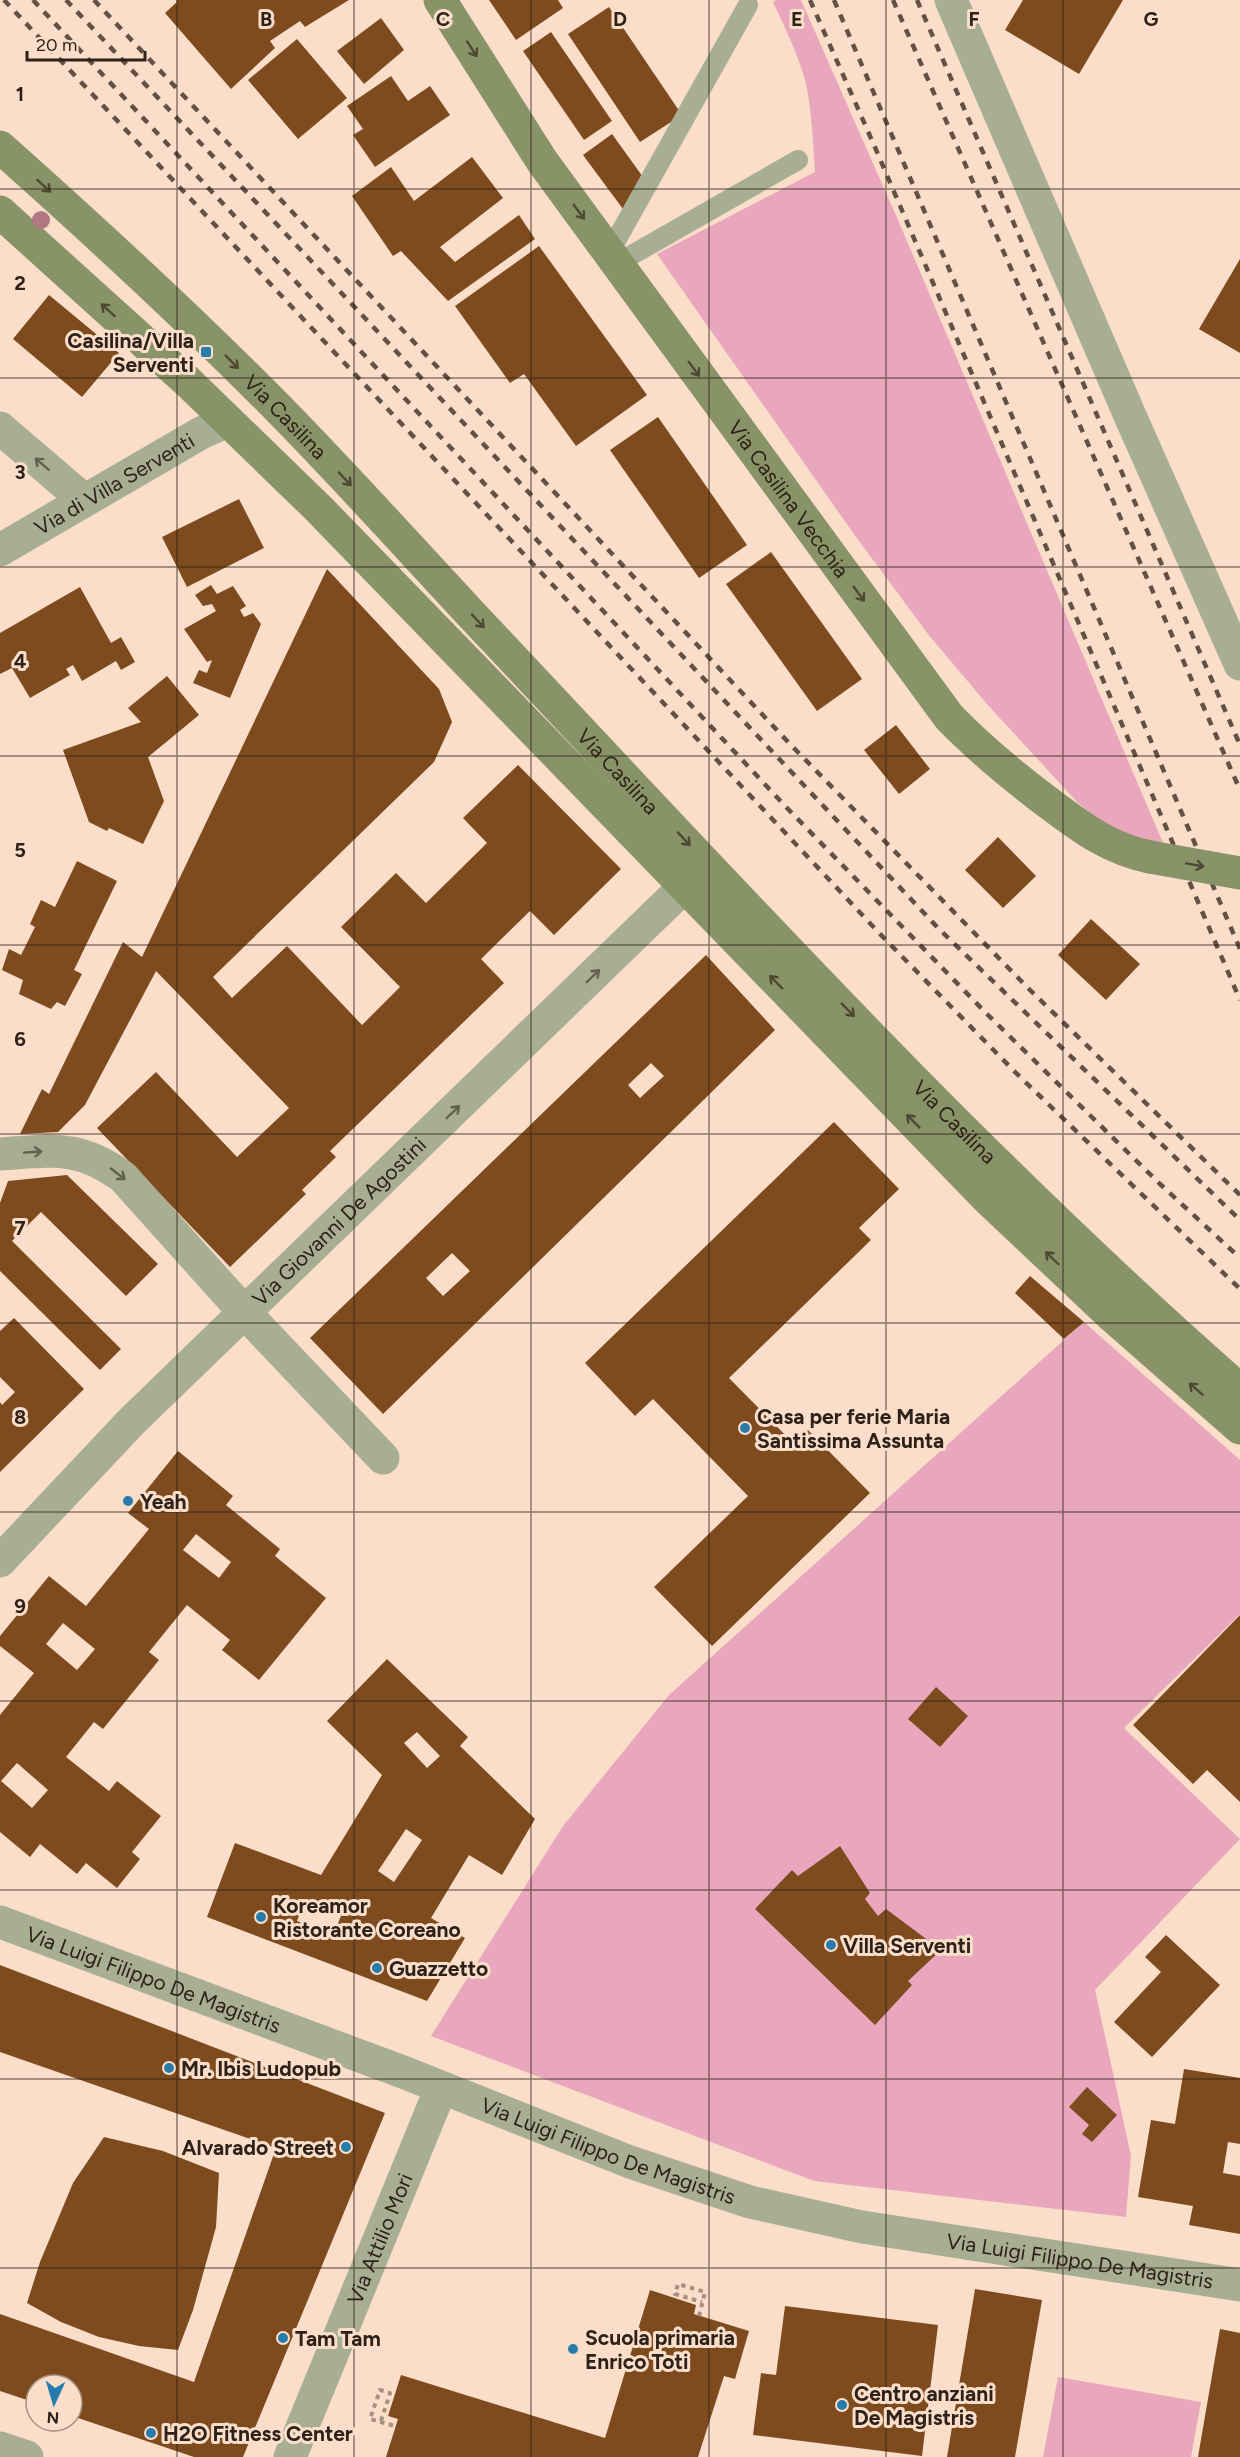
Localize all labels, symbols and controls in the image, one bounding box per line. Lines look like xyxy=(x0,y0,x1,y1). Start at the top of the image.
text: B xyxy=(260,7,272,31)
text: C xyxy=(436,7,450,31)
text: D xyxy=(613,7,627,31)
text: E xyxy=(791,7,803,31)
text: F xyxy=(968,7,980,31)
text: G xyxy=(1144,7,1159,31)
scale bar xyxy=(27,24,146,62)
text: 20 m xyxy=(36,34,77,56)
one-way arrow xyxy=(466,40,478,57)
text: 1 xyxy=(16,82,24,106)
one-way arrow xyxy=(36,179,51,193)
one-way arrow xyxy=(573,203,585,219)
text: 2 xyxy=(14,271,26,295)
one-way arrow xyxy=(101,303,116,317)
place label: Casilina/Villa Serventi xyxy=(67,328,194,377)
marker: Casilina/Villa Serventi xyxy=(199,345,213,359)
one-way arrow xyxy=(225,355,239,370)
one-way arrow xyxy=(688,360,701,376)
street label: Via Casilina xyxy=(239,369,333,464)
street label: Via Casilina Vecchia xyxy=(723,415,855,582)
street label: Via di Villa Serventi xyxy=(30,427,198,540)
one-way arrow xyxy=(35,457,50,471)
text: 3 xyxy=(14,460,26,484)
one-way arrow xyxy=(337,471,352,486)
one-way arrow xyxy=(853,585,865,601)
one-way arrow xyxy=(471,613,485,628)
text: 4 xyxy=(14,649,27,673)
street label: Via Casilina xyxy=(572,723,664,819)
one-way arrow xyxy=(677,832,691,847)
text: 5 xyxy=(14,838,26,862)
one-way arrow xyxy=(1184,860,1204,871)
one-way arrow xyxy=(586,969,601,984)
one-way arrow xyxy=(769,974,784,989)
one-way arrow xyxy=(841,1003,855,1018)
text: 6 xyxy=(14,1027,26,1051)
street label: Via Casilina xyxy=(908,1075,1002,1168)
one-way arrow xyxy=(445,1105,460,1119)
one-way arrow xyxy=(906,1114,920,1129)
street label: Via Giovanni De Agostini xyxy=(247,1131,431,1311)
one-way arrow xyxy=(22,1146,42,1157)
one-way arrow xyxy=(110,1168,126,1181)
text: 7 xyxy=(14,1216,26,1240)
one-way arrow xyxy=(1044,1251,1059,1266)
one-way arrow xyxy=(1188,1383,1204,1396)
place label: Casa per ferie Maria Santissima Assunta xyxy=(757,1404,950,1453)
text: 8 xyxy=(14,1405,26,1429)
marker: Casa per ferie Maria Santissima Assunta xyxy=(738,1421,752,1435)
place label: Yeah xyxy=(140,1489,187,1514)
marker: Yeah xyxy=(121,1494,135,1508)
text: 9 xyxy=(14,1594,26,1618)
place label: Koreamor Ristorante Coreano xyxy=(273,1893,461,1942)
marker: Koreamor Ristorante Coreano xyxy=(254,1910,268,1924)
street label: Via Luigi Filippo De Magistris xyxy=(23,1920,284,2038)
place label: Villa Serventi xyxy=(843,1933,971,1958)
marker: Villa Serventi xyxy=(824,1938,838,1952)
place label: Guazzetto xyxy=(389,1956,488,1981)
marker: Guazzetto xyxy=(370,1961,384,1975)
place label: Mr. Ibis Ludopub xyxy=(181,2056,341,2081)
marker: Mr. Ibis Ludopub xyxy=(162,2061,176,2075)
street label: Via Luigi Filippo De Magistris xyxy=(478,2092,739,2209)
place label: Alvarado Street xyxy=(182,2135,334,2160)
marker: Alvarado Street xyxy=(339,2140,353,2154)
street label: Via Attilio Mori xyxy=(341,2169,417,2308)
street label: Via Luigi Filippo De Magistris xyxy=(945,2228,1215,2293)
place label: Scuola primaria Enrico Toti xyxy=(585,2325,735,2374)
place label: Tam Tam xyxy=(295,2326,381,2351)
marker: Tam Tam xyxy=(276,2331,290,2345)
marker: Scuola primaria Enrico Toti xyxy=(566,2342,580,2356)
north arrow xyxy=(24,2373,84,2433)
place label: Centro anziani De Magistris xyxy=(854,2381,994,2430)
marker: Centro anziani De Magistris xyxy=(835,2398,849,2412)
text: N xyxy=(46,2408,60,2427)
place label: H2O Fitness Center xyxy=(163,2421,353,2446)
marker: H2O Fitness Center xyxy=(144,2426,158,2440)

